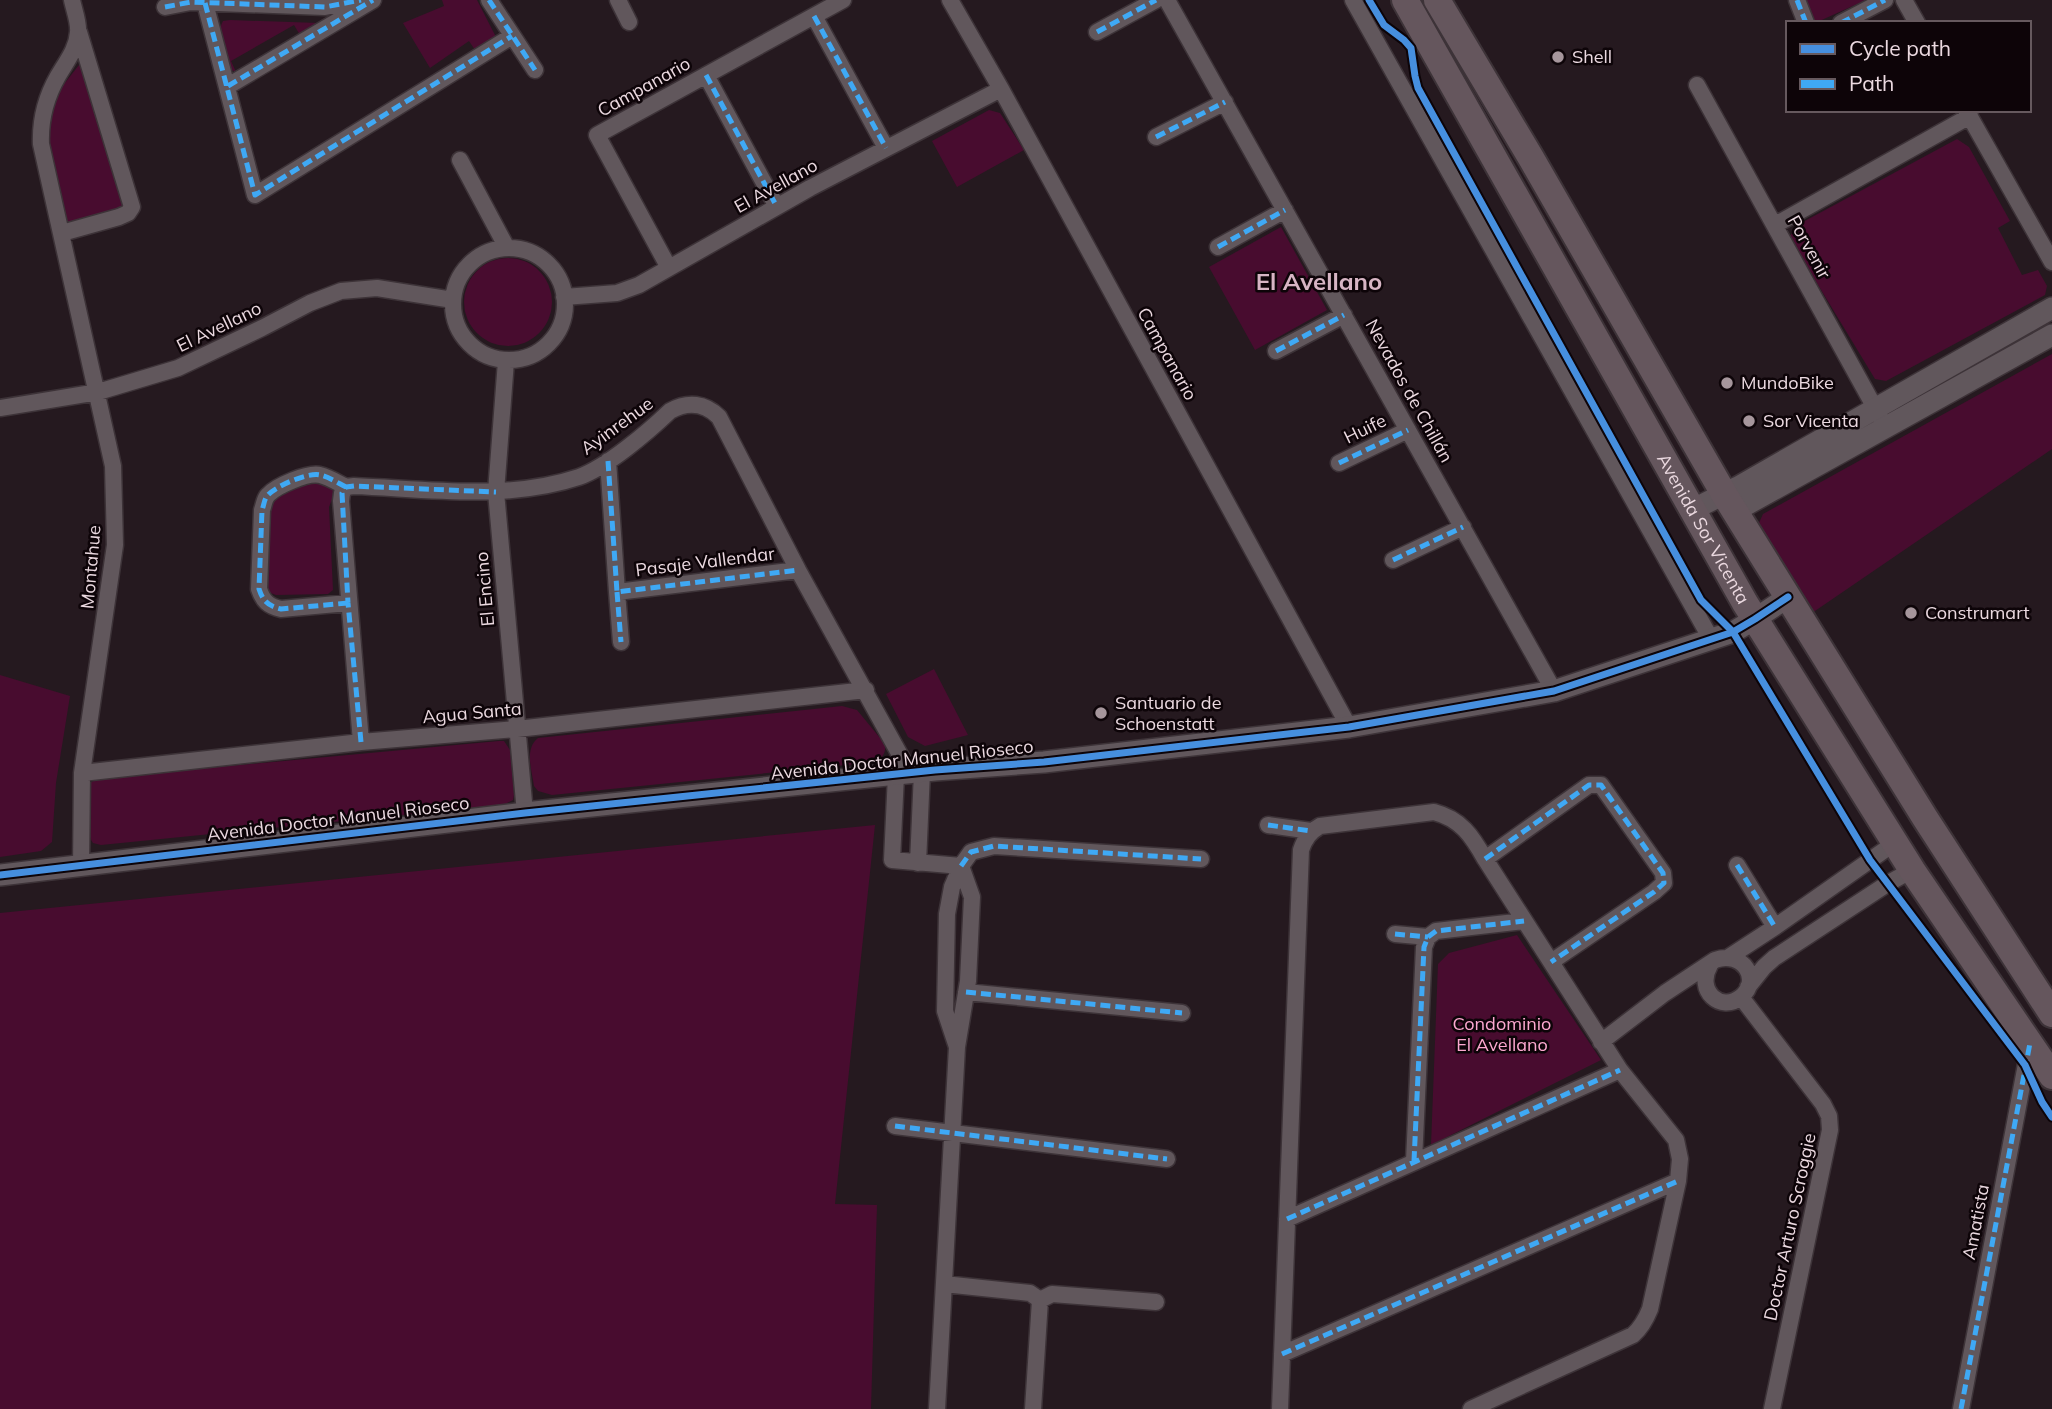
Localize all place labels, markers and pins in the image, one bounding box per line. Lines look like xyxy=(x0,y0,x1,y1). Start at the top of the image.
place label: Shell xyxy=(1572,45,1612,68)
marker: Shell xyxy=(1550,49,1566,65)
place label: MundoBike xyxy=(1741,371,1834,394)
marker: MundoBike xyxy=(1719,375,1735,391)
place label: Sor Vicenta xyxy=(1763,409,1859,432)
marker: Sor Vicenta xyxy=(1741,413,1757,429)
place label: Construmart xyxy=(1925,601,2029,624)
marker: Construmart xyxy=(1903,605,1919,621)
place label: Santuario de Schoenstatt xyxy=(1115,691,1221,735)
marker: Santuario de Schoenstatt xyxy=(1093,705,1109,721)

